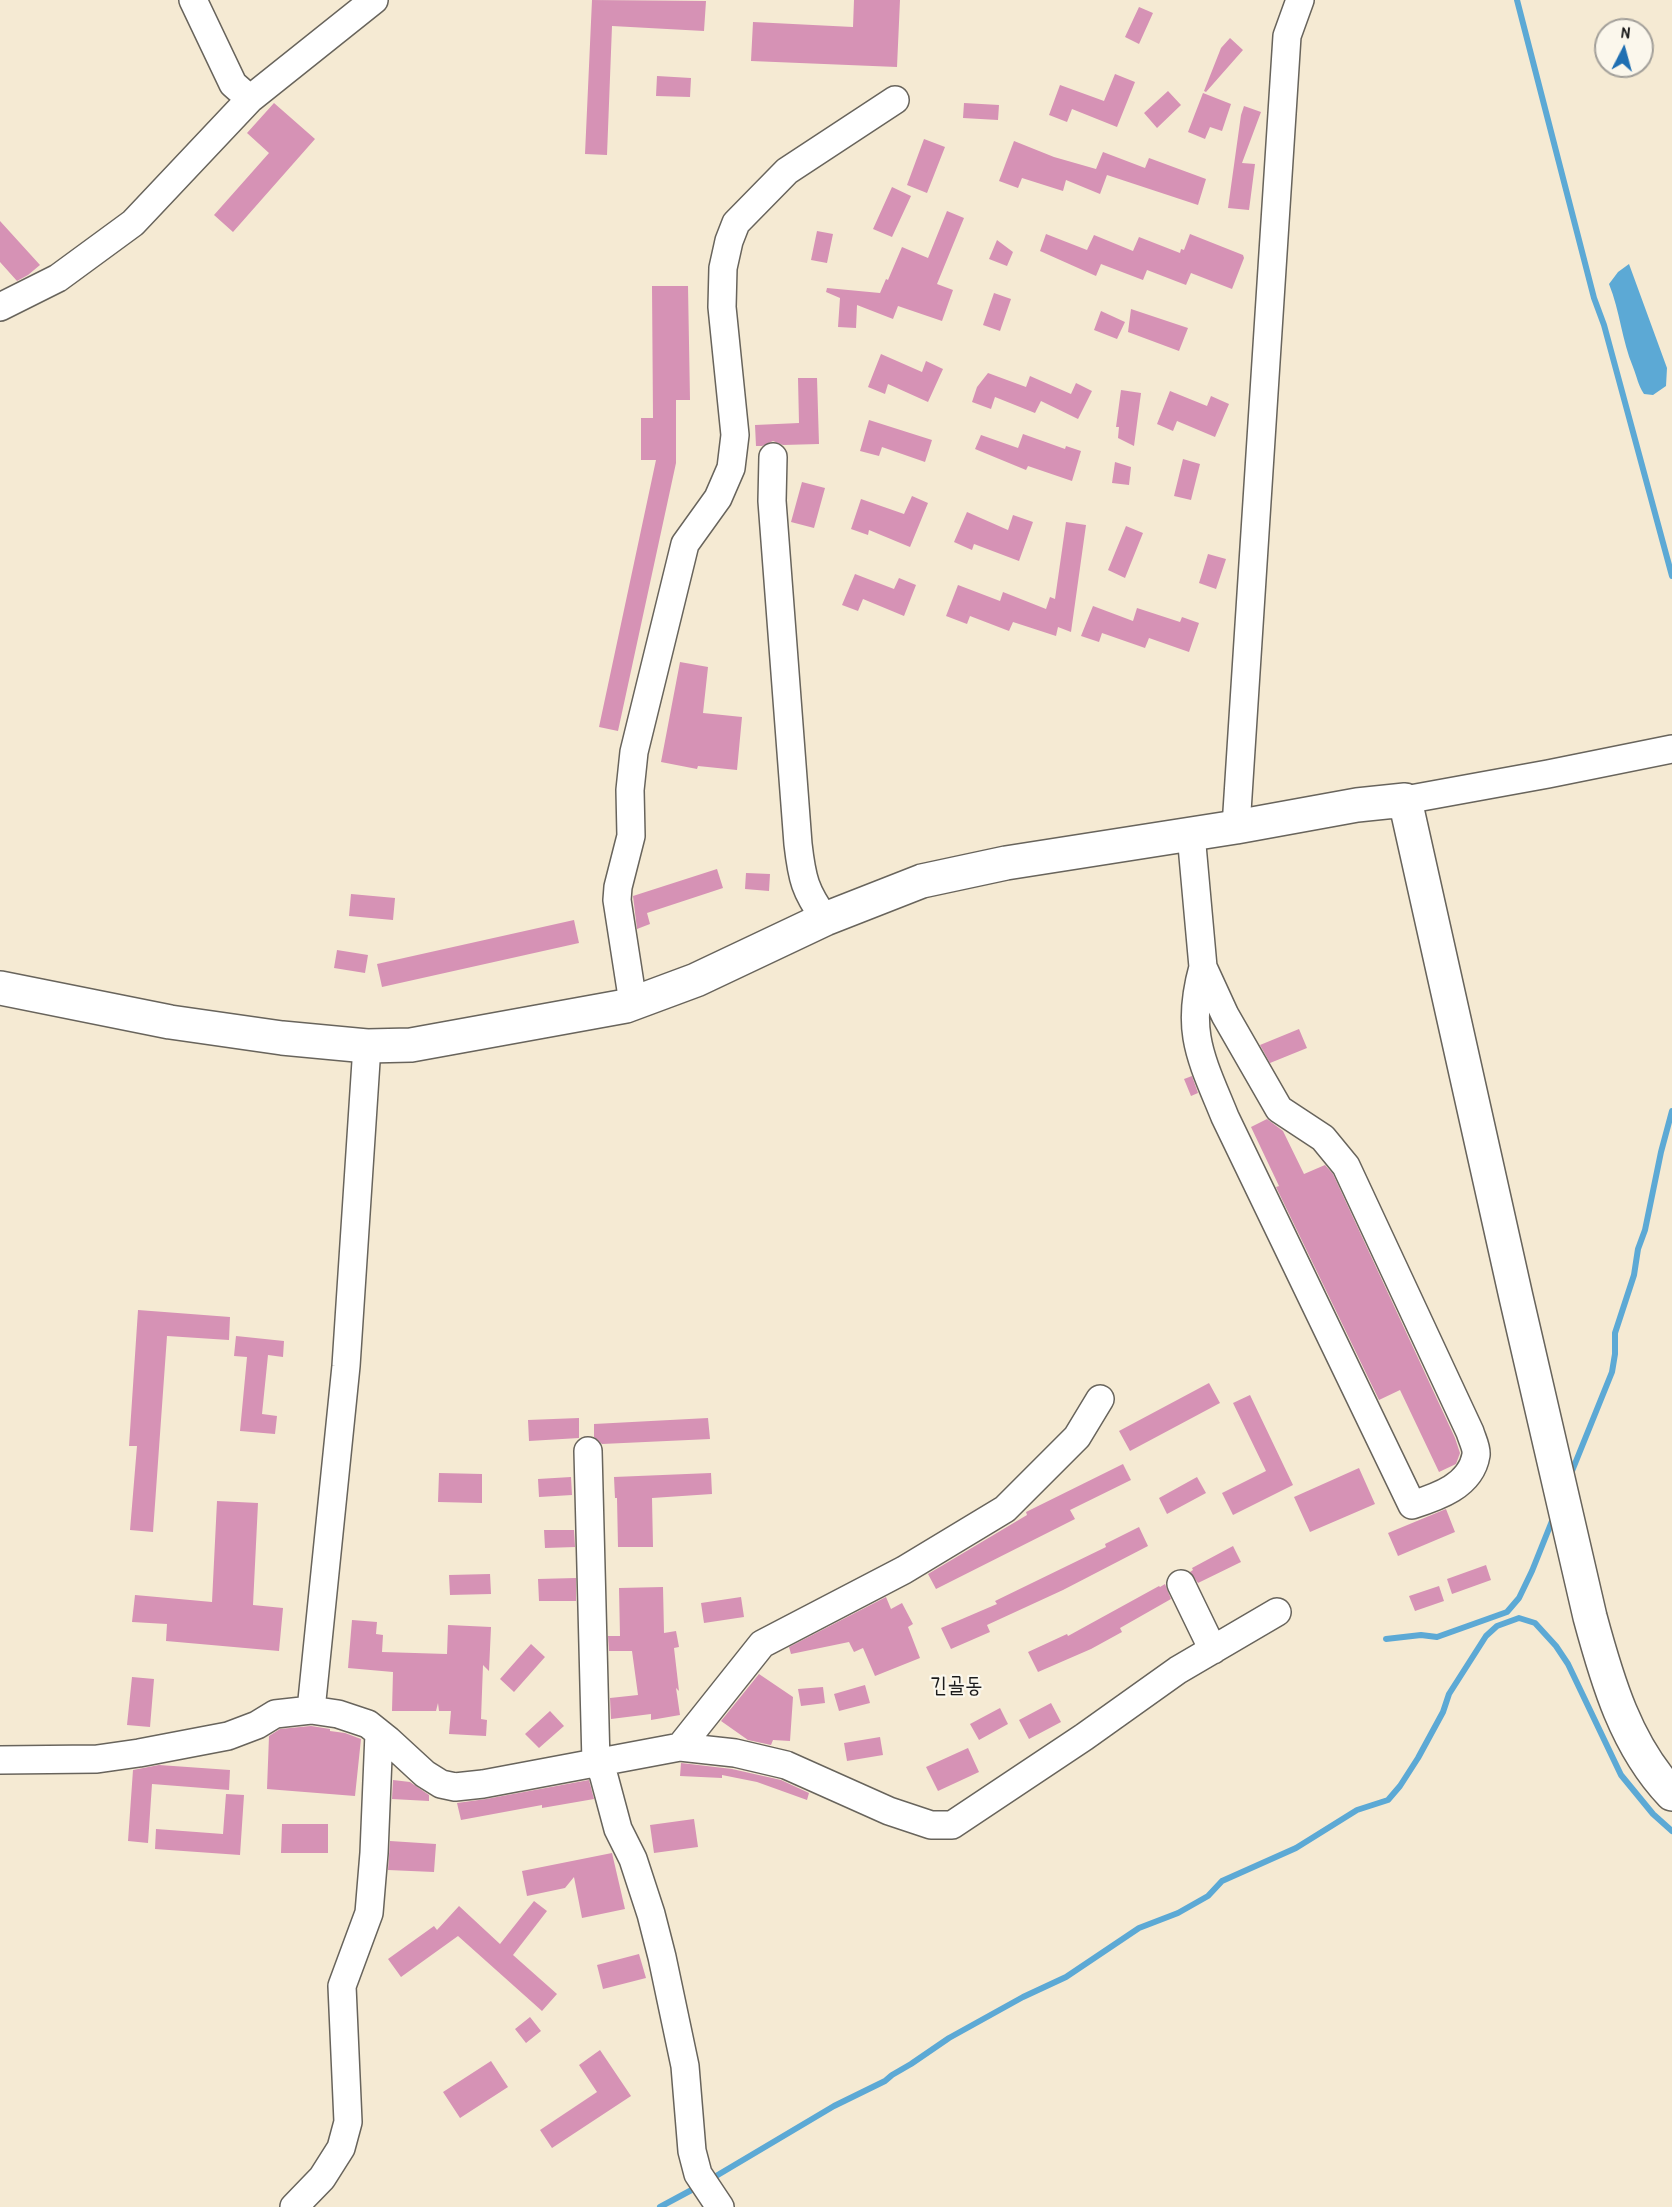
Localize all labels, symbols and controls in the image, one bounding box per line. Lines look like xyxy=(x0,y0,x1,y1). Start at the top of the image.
north arrow xyxy=(1594,18,1654,78)
text: N xyxy=(1620,21,1631,43)
district label: 긴골동 xyxy=(929,1673,983,1699)

